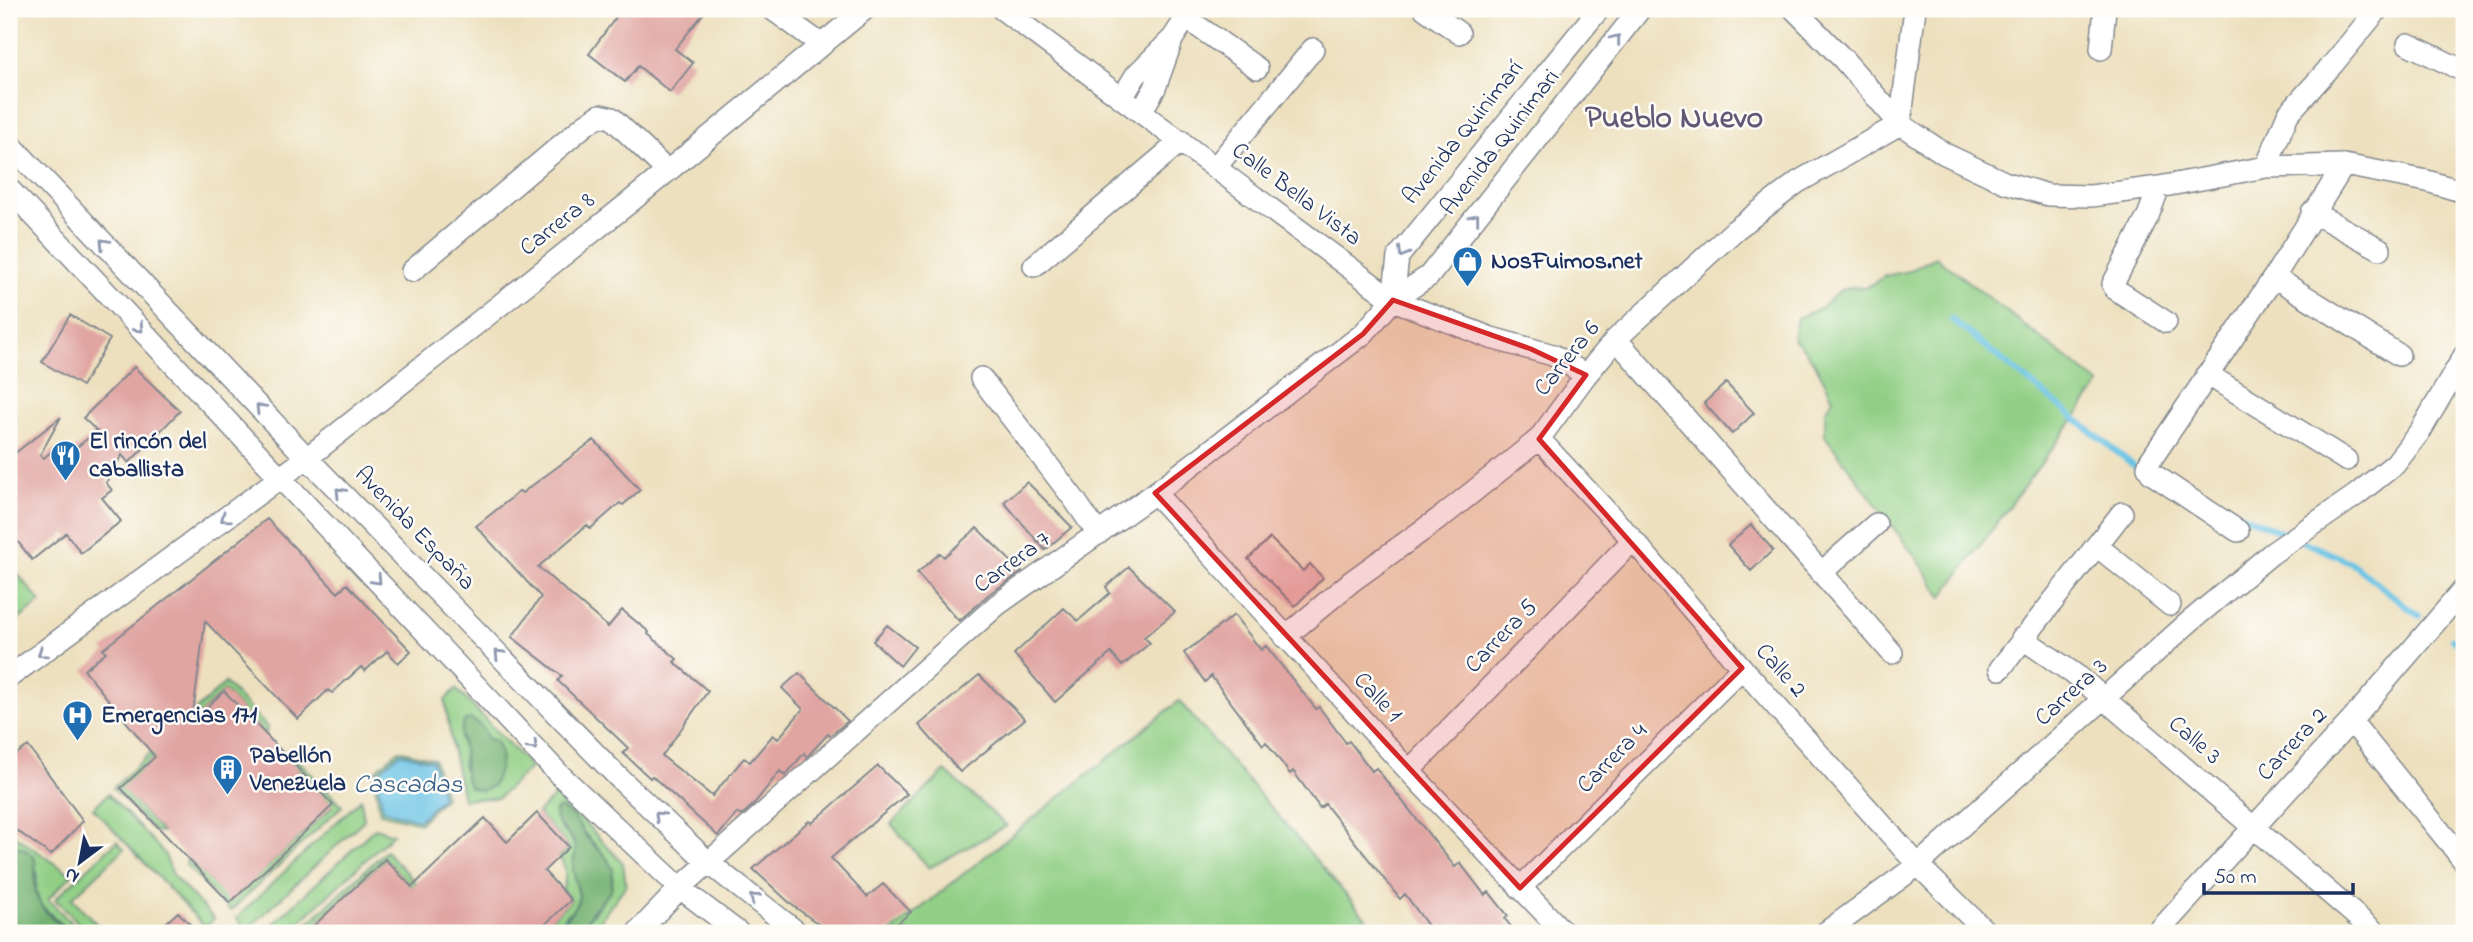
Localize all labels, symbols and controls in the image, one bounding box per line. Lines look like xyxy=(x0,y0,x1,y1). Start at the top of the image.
one-way arrow xyxy=(1607,35,1620,47)
street label: Avenida Quinimarí xyxy=(1395,53,1533,213)
street label: Avenida Quinimari xyxy=(1433,62,1569,224)
district label: Pueblo Nuevo xyxy=(1585,96,1763,143)
street label: Calle Bella Vista xyxy=(1224,134,1368,256)
street label: Carrera 8 xyxy=(513,184,603,266)
one-way arrow xyxy=(1466,213,1479,226)
one-way arrow xyxy=(99,239,112,252)
one-way arrow xyxy=(1398,245,1411,258)
shop icon: NosFuimos.net xyxy=(1451,245,1485,289)
place label: NosFuimos.net xyxy=(1491,245,1644,280)
street label: Carrera 6 xyxy=(1526,313,1610,404)
one-way arrow xyxy=(131,320,144,333)
one-way arrow xyxy=(256,404,269,417)
place label: El rincón del caballista xyxy=(89,425,206,488)
restaurant icon: El rincón del caballista xyxy=(49,439,83,483)
street label: Avenida España xyxy=(345,459,483,599)
one-way arrow xyxy=(336,487,349,500)
one-way arrow xyxy=(220,510,233,523)
street label: Carrera 7 xyxy=(967,523,1059,603)
one-way arrow xyxy=(368,572,381,585)
street label: Carrera 5 xyxy=(1457,592,1547,682)
street label: Calle 2 xyxy=(1746,636,1814,706)
one-way arrow xyxy=(37,645,50,657)
one-way arrow xyxy=(495,650,508,663)
street label: Carrera 3 xyxy=(2028,651,2116,735)
street label: Calle 1 xyxy=(1344,665,1410,732)
hospital icon: Emergencias 171 xyxy=(61,699,95,743)
place label: Emergencias 171 xyxy=(101,699,257,735)
street label: Carrera 2 xyxy=(2249,700,2337,790)
street label: Calle 3 xyxy=(2160,708,2228,774)
street label: Carrera 4 xyxy=(1569,715,1657,803)
one-way arrow xyxy=(524,738,537,751)
place label: Pabellón Venezuela xyxy=(249,739,346,802)
building icon: Pabellón Venezuela xyxy=(210,753,244,797)
water label: Cascadas xyxy=(353,767,463,805)
one-way arrow xyxy=(655,811,668,824)
north arrow xyxy=(46,827,116,897)
scale bar xyxy=(2204,851,2352,895)
text: N xyxy=(60,859,85,889)
text: 50 m xyxy=(2214,863,2257,893)
one-way arrow xyxy=(749,894,761,907)

